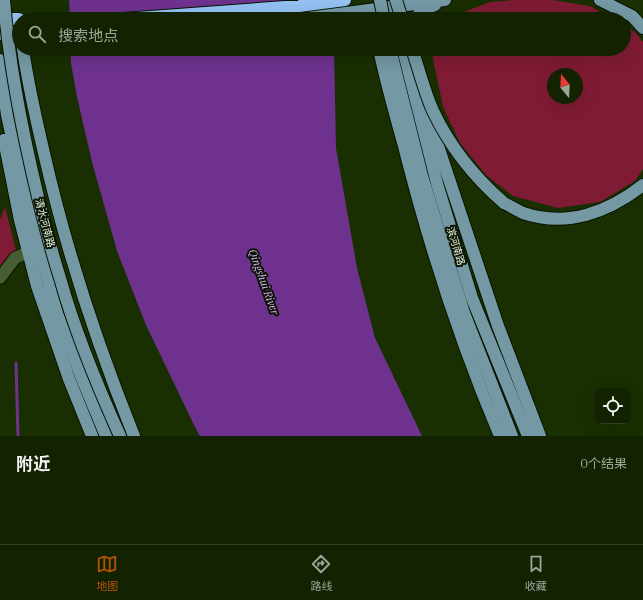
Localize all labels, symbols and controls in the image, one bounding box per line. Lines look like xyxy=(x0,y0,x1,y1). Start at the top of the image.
search box xyxy=(12,12,631,56)
icon: search xyxy=(26,23,48,45)
text: 搜索地点 xyxy=(58,26,118,45)
north arrow xyxy=(547,68,583,104)
street label: 清水河南路 xyxy=(32,197,58,249)
street label: 滨河南路 xyxy=(444,225,468,267)
water label: Qingshui River xyxy=(246,247,283,318)
map controls xyxy=(595,388,631,424)
button: locate xyxy=(595,388,631,424)
text: 附近 xyxy=(16,453,50,475)
text: 0个结果 xyxy=(580,455,627,472)
tab: 地图 xyxy=(96,553,118,593)
tab: 路线 xyxy=(310,553,332,593)
tab: 收藏 xyxy=(525,553,547,593)

